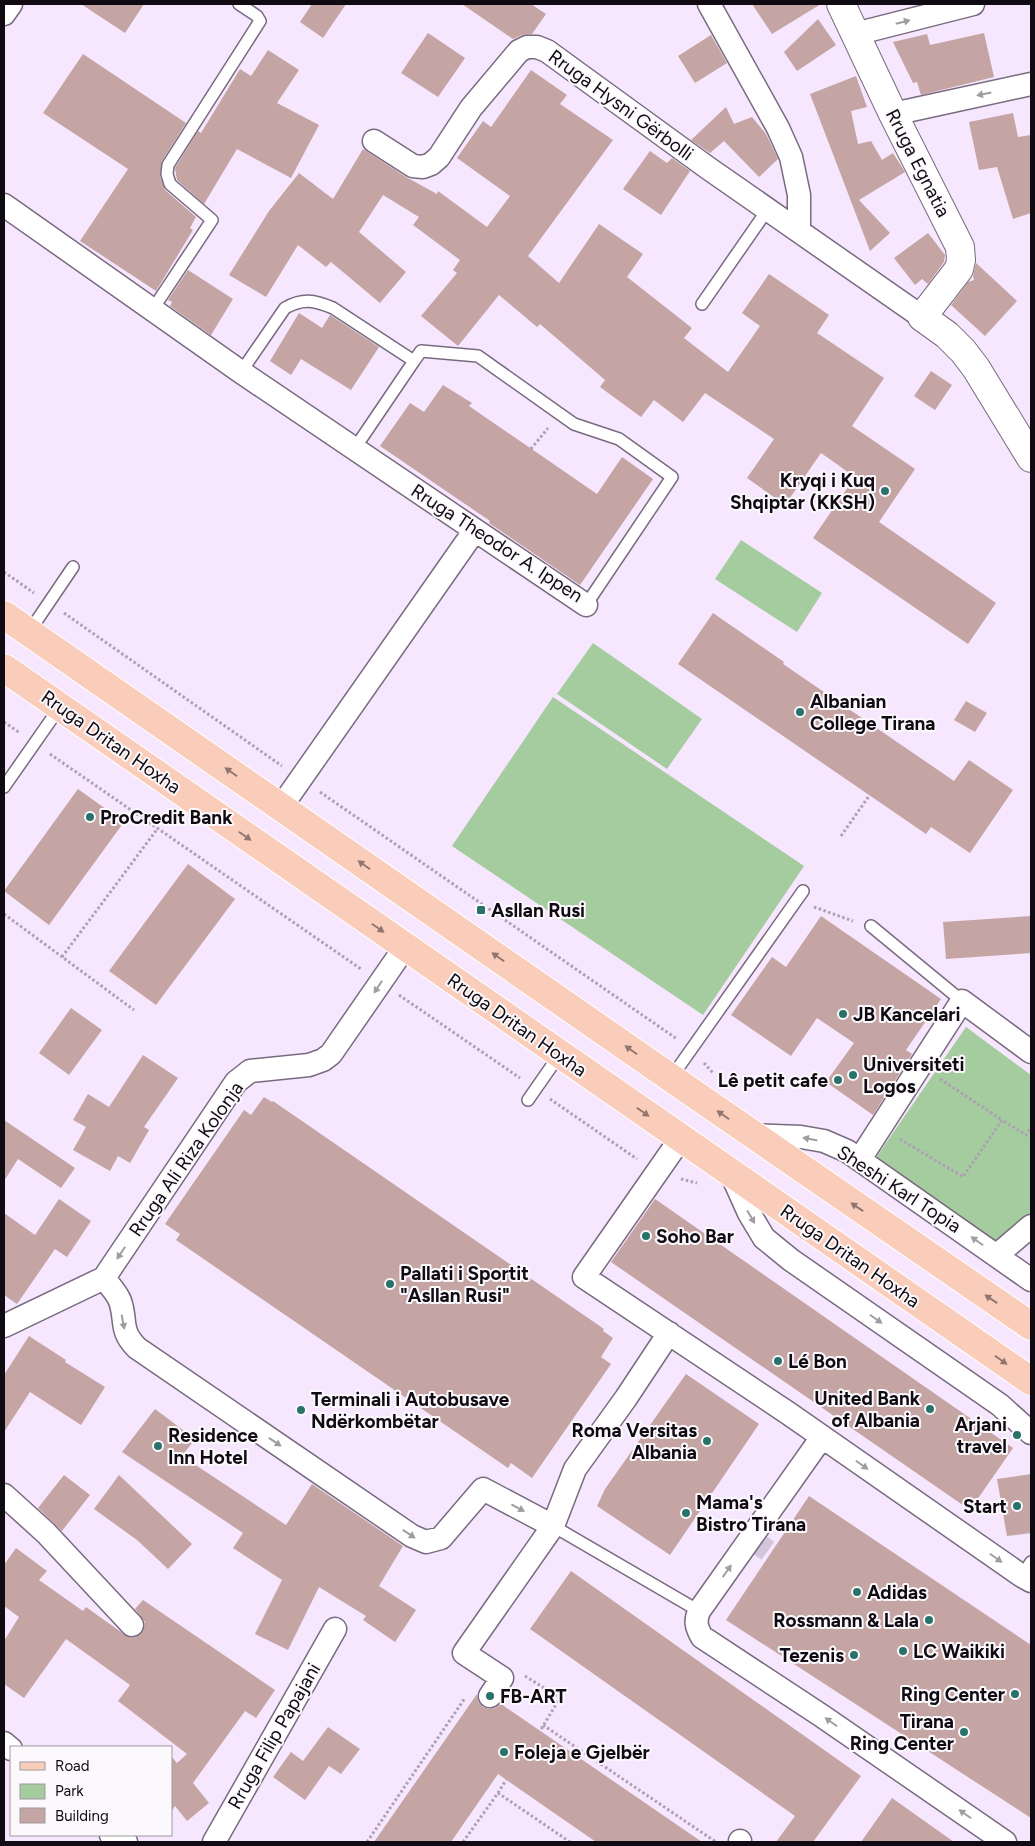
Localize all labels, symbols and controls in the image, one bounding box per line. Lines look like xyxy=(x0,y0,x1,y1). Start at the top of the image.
one-way arrow xyxy=(895,17,910,25)
street label: Rruga Hysni Gërbolli xyxy=(544,45,698,165)
one-way arrow xyxy=(975,91,991,99)
street label: Rruga Egnatia xyxy=(881,105,955,221)
place label: Kryqi i Kuq Shqiptar (KKSH) xyxy=(730,469,875,514)
street label: Rruga Theodor A. Ippen xyxy=(407,479,587,607)
marker: Kryqi i Kuq Shqiptar (KKSH) xyxy=(879,485,891,497)
street label: Rruga Dritan Hoxha xyxy=(37,685,185,799)
place label: Albanian College Tirana xyxy=(810,690,935,735)
marker: Albanian College Tirana xyxy=(794,706,806,718)
one-way arrow xyxy=(224,767,237,777)
place label: ProCredit Bank xyxy=(100,806,233,829)
marker: ProCredit Bank xyxy=(84,811,96,823)
one-way arrow xyxy=(238,831,252,841)
one-way arrow xyxy=(357,860,371,870)
place label: Asllan Rusi xyxy=(491,899,585,922)
marker: Asllan Rusi xyxy=(475,904,487,916)
one-way arrow xyxy=(371,923,385,933)
one-way arrow xyxy=(491,952,504,962)
street label: Rruga Dritan Hoxha xyxy=(443,968,591,1082)
one-way arrow xyxy=(373,980,382,994)
place label: JB Kancelari xyxy=(853,1003,961,1026)
marker: JB Kancelari xyxy=(837,1008,849,1020)
one-way arrow xyxy=(624,1045,638,1055)
place label: Universiteti Logos xyxy=(863,1053,965,1098)
place label: Lê petit cafe xyxy=(718,1069,828,1092)
marker: Universiteti Logos xyxy=(847,1069,859,1081)
marker: Lê petit cafe xyxy=(832,1074,844,1086)
street label: Rruga Ali Riza Kolonja xyxy=(124,1077,248,1241)
one-way arrow xyxy=(636,1107,650,1117)
one-way arrow xyxy=(716,1110,730,1120)
one-way arrow xyxy=(802,1134,818,1142)
street label: Sheshi Karl Topia xyxy=(833,1140,965,1238)
street label: Rruga Dritan Hoxha xyxy=(776,1199,924,1313)
one-way arrow xyxy=(850,1202,864,1212)
one-way arrow xyxy=(747,1211,756,1224)
place label: Soho Bar xyxy=(656,1225,734,1248)
marker: Soho Bar xyxy=(640,1230,652,1242)
one-way arrow xyxy=(970,1236,984,1246)
one-way arrow xyxy=(116,1246,126,1260)
place label: Pallati i Sportit "Asllan Rusi" xyxy=(400,1262,529,1307)
marker: Pallati i Sportit "Asllan Rusi" xyxy=(384,1278,396,1290)
one-way arrow xyxy=(984,1294,998,1303)
one-way arrow xyxy=(120,1314,128,1330)
one-way arrow xyxy=(869,1314,882,1324)
place label: Lé Bon xyxy=(788,1350,847,1373)
marker: Lé Bon xyxy=(772,1355,784,1367)
one-way arrow xyxy=(994,1355,1008,1365)
place label: United Bank of Albania xyxy=(814,1387,921,1432)
place label: Terminali i Autobusave Ndërkombëtar xyxy=(311,1388,510,1433)
marker: United Bank of Albania xyxy=(924,1403,936,1415)
marker: Terminali i Autobusave Ndërkombëtar xyxy=(295,1404,307,1416)
place label: Arjani travel xyxy=(955,1413,1007,1458)
place label: Roma Versitas Albania xyxy=(572,1419,697,1464)
place label: Residence Inn Hotel xyxy=(168,1424,259,1469)
marker: Arjani travel xyxy=(1011,1429,1023,1441)
marker: Roma Versitas Albania xyxy=(701,1435,713,1447)
one-way arrow xyxy=(268,1437,281,1447)
marker: Residence Inn Hotel xyxy=(152,1440,164,1452)
one-way arrow xyxy=(856,1460,869,1470)
place label: Mama's Bistro Tirana xyxy=(696,1491,806,1536)
place label: Start xyxy=(963,1495,1007,1518)
marker: Start xyxy=(1011,1500,1023,1512)
one-way arrow xyxy=(511,1503,525,1512)
marker: Mama's Bistro Tirana xyxy=(680,1507,692,1519)
one-way arrow xyxy=(402,1529,416,1538)
one-way arrow xyxy=(989,1553,1002,1563)
one-way arrow xyxy=(722,1564,732,1578)
place label: Adidas xyxy=(867,1581,927,1604)
marker: Adidas xyxy=(851,1586,863,1598)
place label: Rossmann & Lala xyxy=(773,1609,919,1632)
marker: Rossmann & Lala xyxy=(923,1614,935,1626)
place label: LC Waikiki xyxy=(913,1640,1005,1663)
place label: Tezenis xyxy=(779,1644,844,1667)
marker: LC Waikiki xyxy=(897,1645,909,1657)
marker: Tezenis xyxy=(848,1649,860,1661)
street label: Rruga Filip Papajani xyxy=(223,1659,325,1813)
place label: Ring Center xyxy=(901,1683,1005,1706)
place label: FB-ART xyxy=(500,1685,567,1708)
marker: Ring Center xyxy=(1009,1688,1021,1700)
marker: FB-ART xyxy=(484,1690,496,1702)
place label: Tirana Ring Center xyxy=(850,1710,954,1755)
one-way arrow xyxy=(824,1717,837,1727)
marker: Tirana Ring Center xyxy=(958,1726,970,1738)
place label: Foleja e Gjelbër xyxy=(514,1741,650,1764)
legend xyxy=(10,1746,172,1836)
marker: Foleja e Gjelbër xyxy=(498,1746,510,1758)
text: Road xyxy=(55,1757,90,1775)
text: Park xyxy=(55,1782,84,1800)
text: Building xyxy=(55,1807,109,1825)
one-way arrow xyxy=(958,1809,971,1819)

